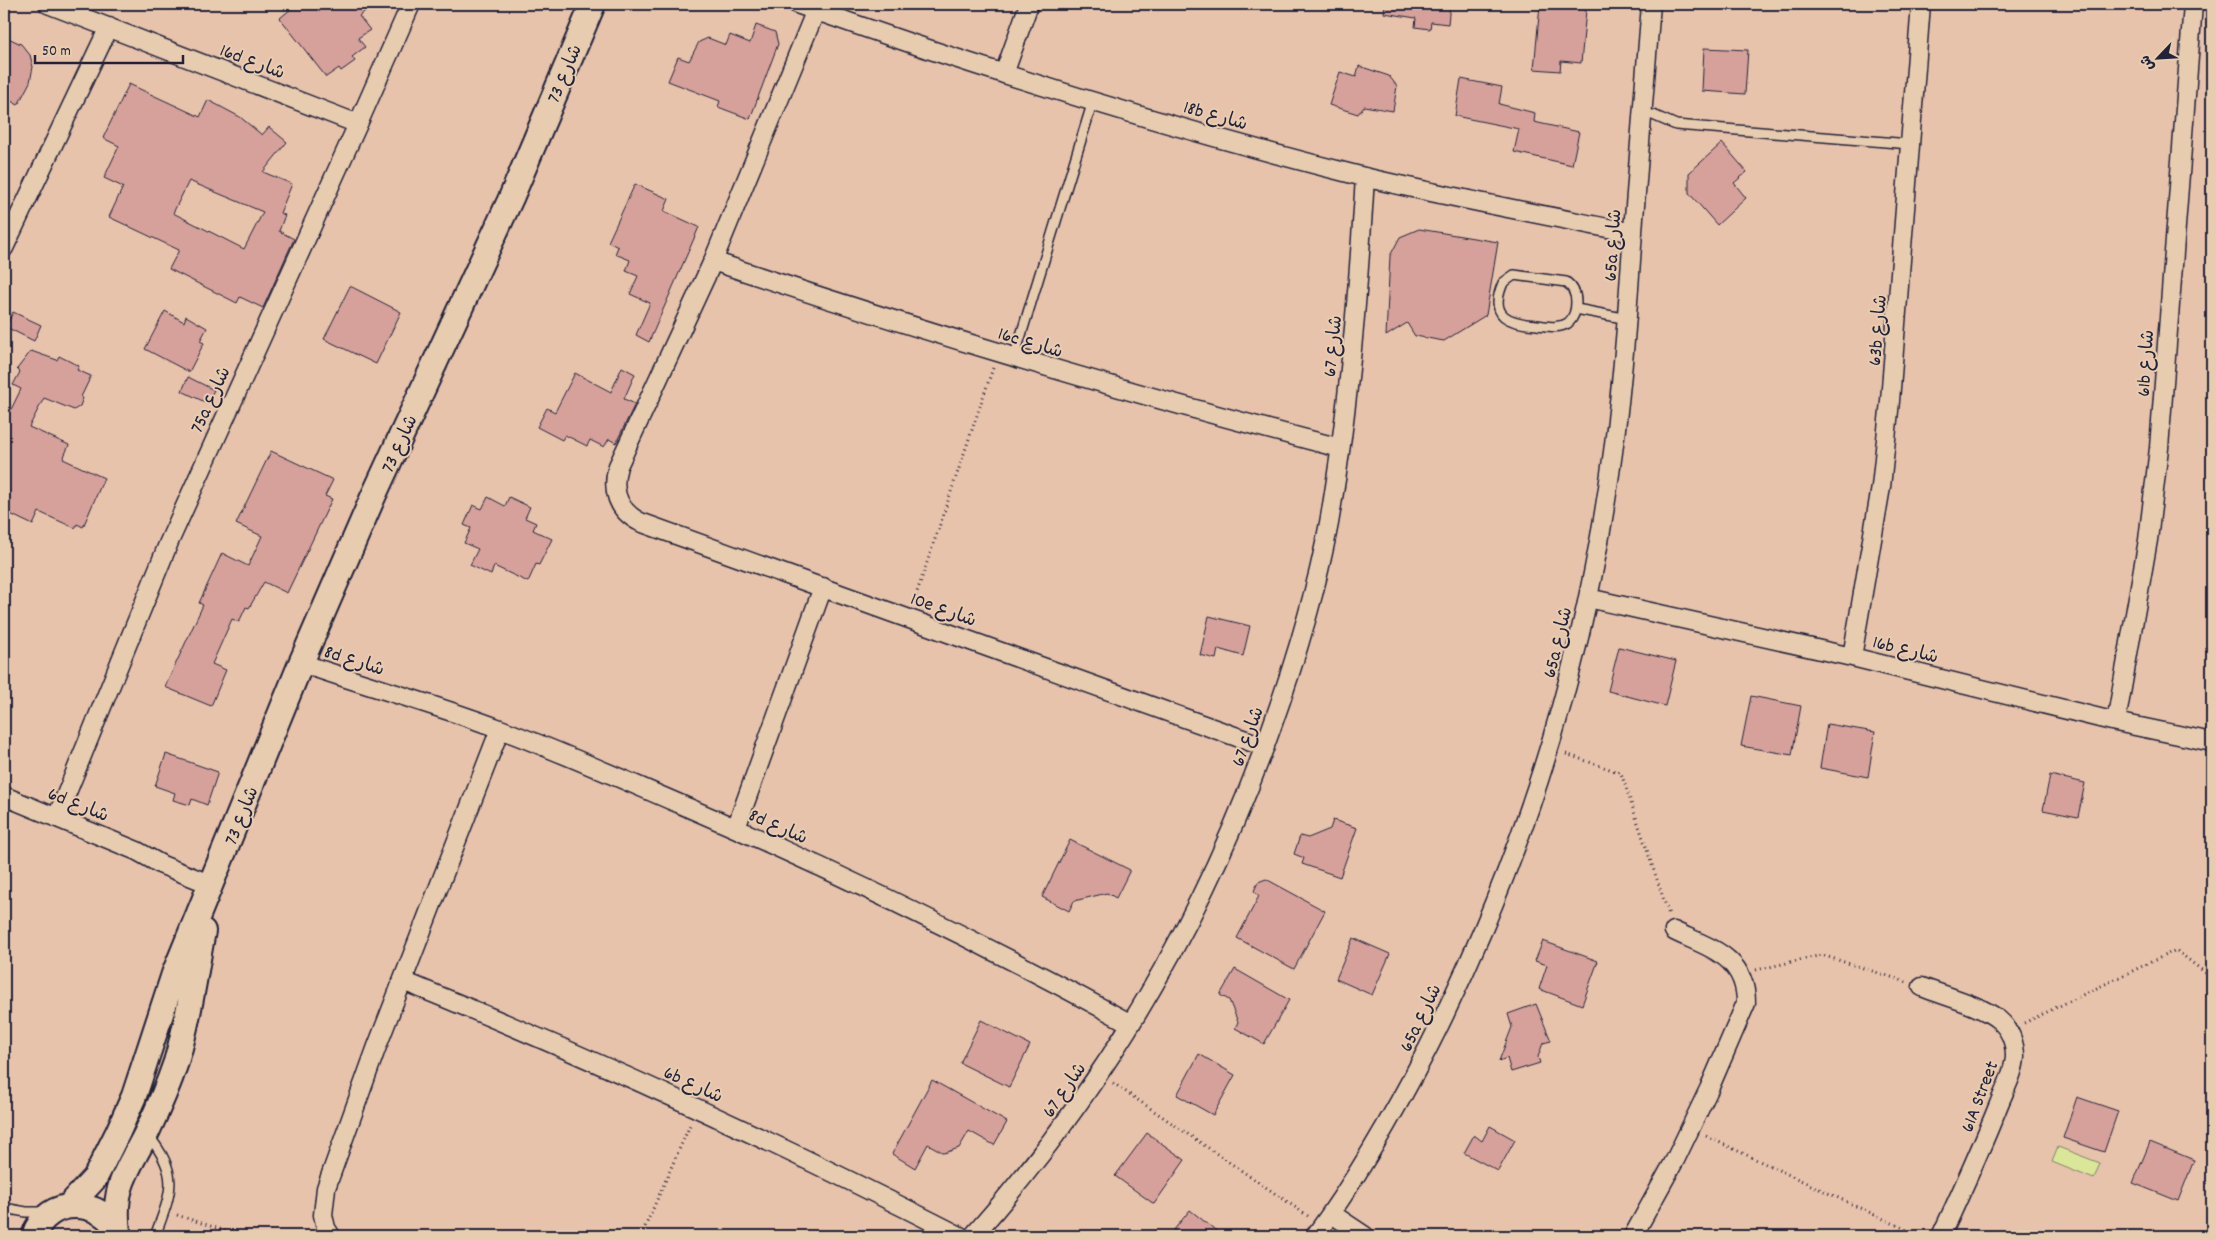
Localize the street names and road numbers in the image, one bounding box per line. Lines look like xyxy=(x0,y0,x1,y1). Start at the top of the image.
street label: 16d شارع xyxy=(215,39,288,88)
street label: شارع 73 xyxy=(542,41,591,108)
street label: 18b شارع xyxy=(1180,95,1250,139)
street label: 65a شارع xyxy=(1598,208,1630,282)
street label: 63b شارع xyxy=(1863,294,1896,367)
street label: شارع 67 xyxy=(1318,314,1351,379)
street label: 16c شارع xyxy=(994,322,1066,367)
street label: 61b شارع xyxy=(2132,329,2163,398)
street label: 75a شارع xyxy=(185,363,239,438)
street label: شارع 73 xyxy=(376,411,426,478)
street label: 10e شارع xyxy=(906,587,980,636)
street label: 65a شارع xyxy=(1538,604,1581,681)
street label: 16b شارع xyxy=(1869,630,1941,673)
street label: 8d شارع xyxy=(320,640,388,685)
street label: شارع 67 xyxy=(1226,703,1273,771)
street label: 6d شارع xyxy=(43,782,112,831)
street label: شارع 73 xyxy=(219,783,267,850)
street label: 8d شارع xyxy=(744,803,811,853)
street label: 65a شارع xyxy=(1394,980,1450,1057)
street label: شارع 67 xyxy=(1037,1058,1095,1124)
street label: 61A Street xyxy=(1955,1058,2007,1137)
street label: 6b شارع xyxy=(658,1061,727,1112)

